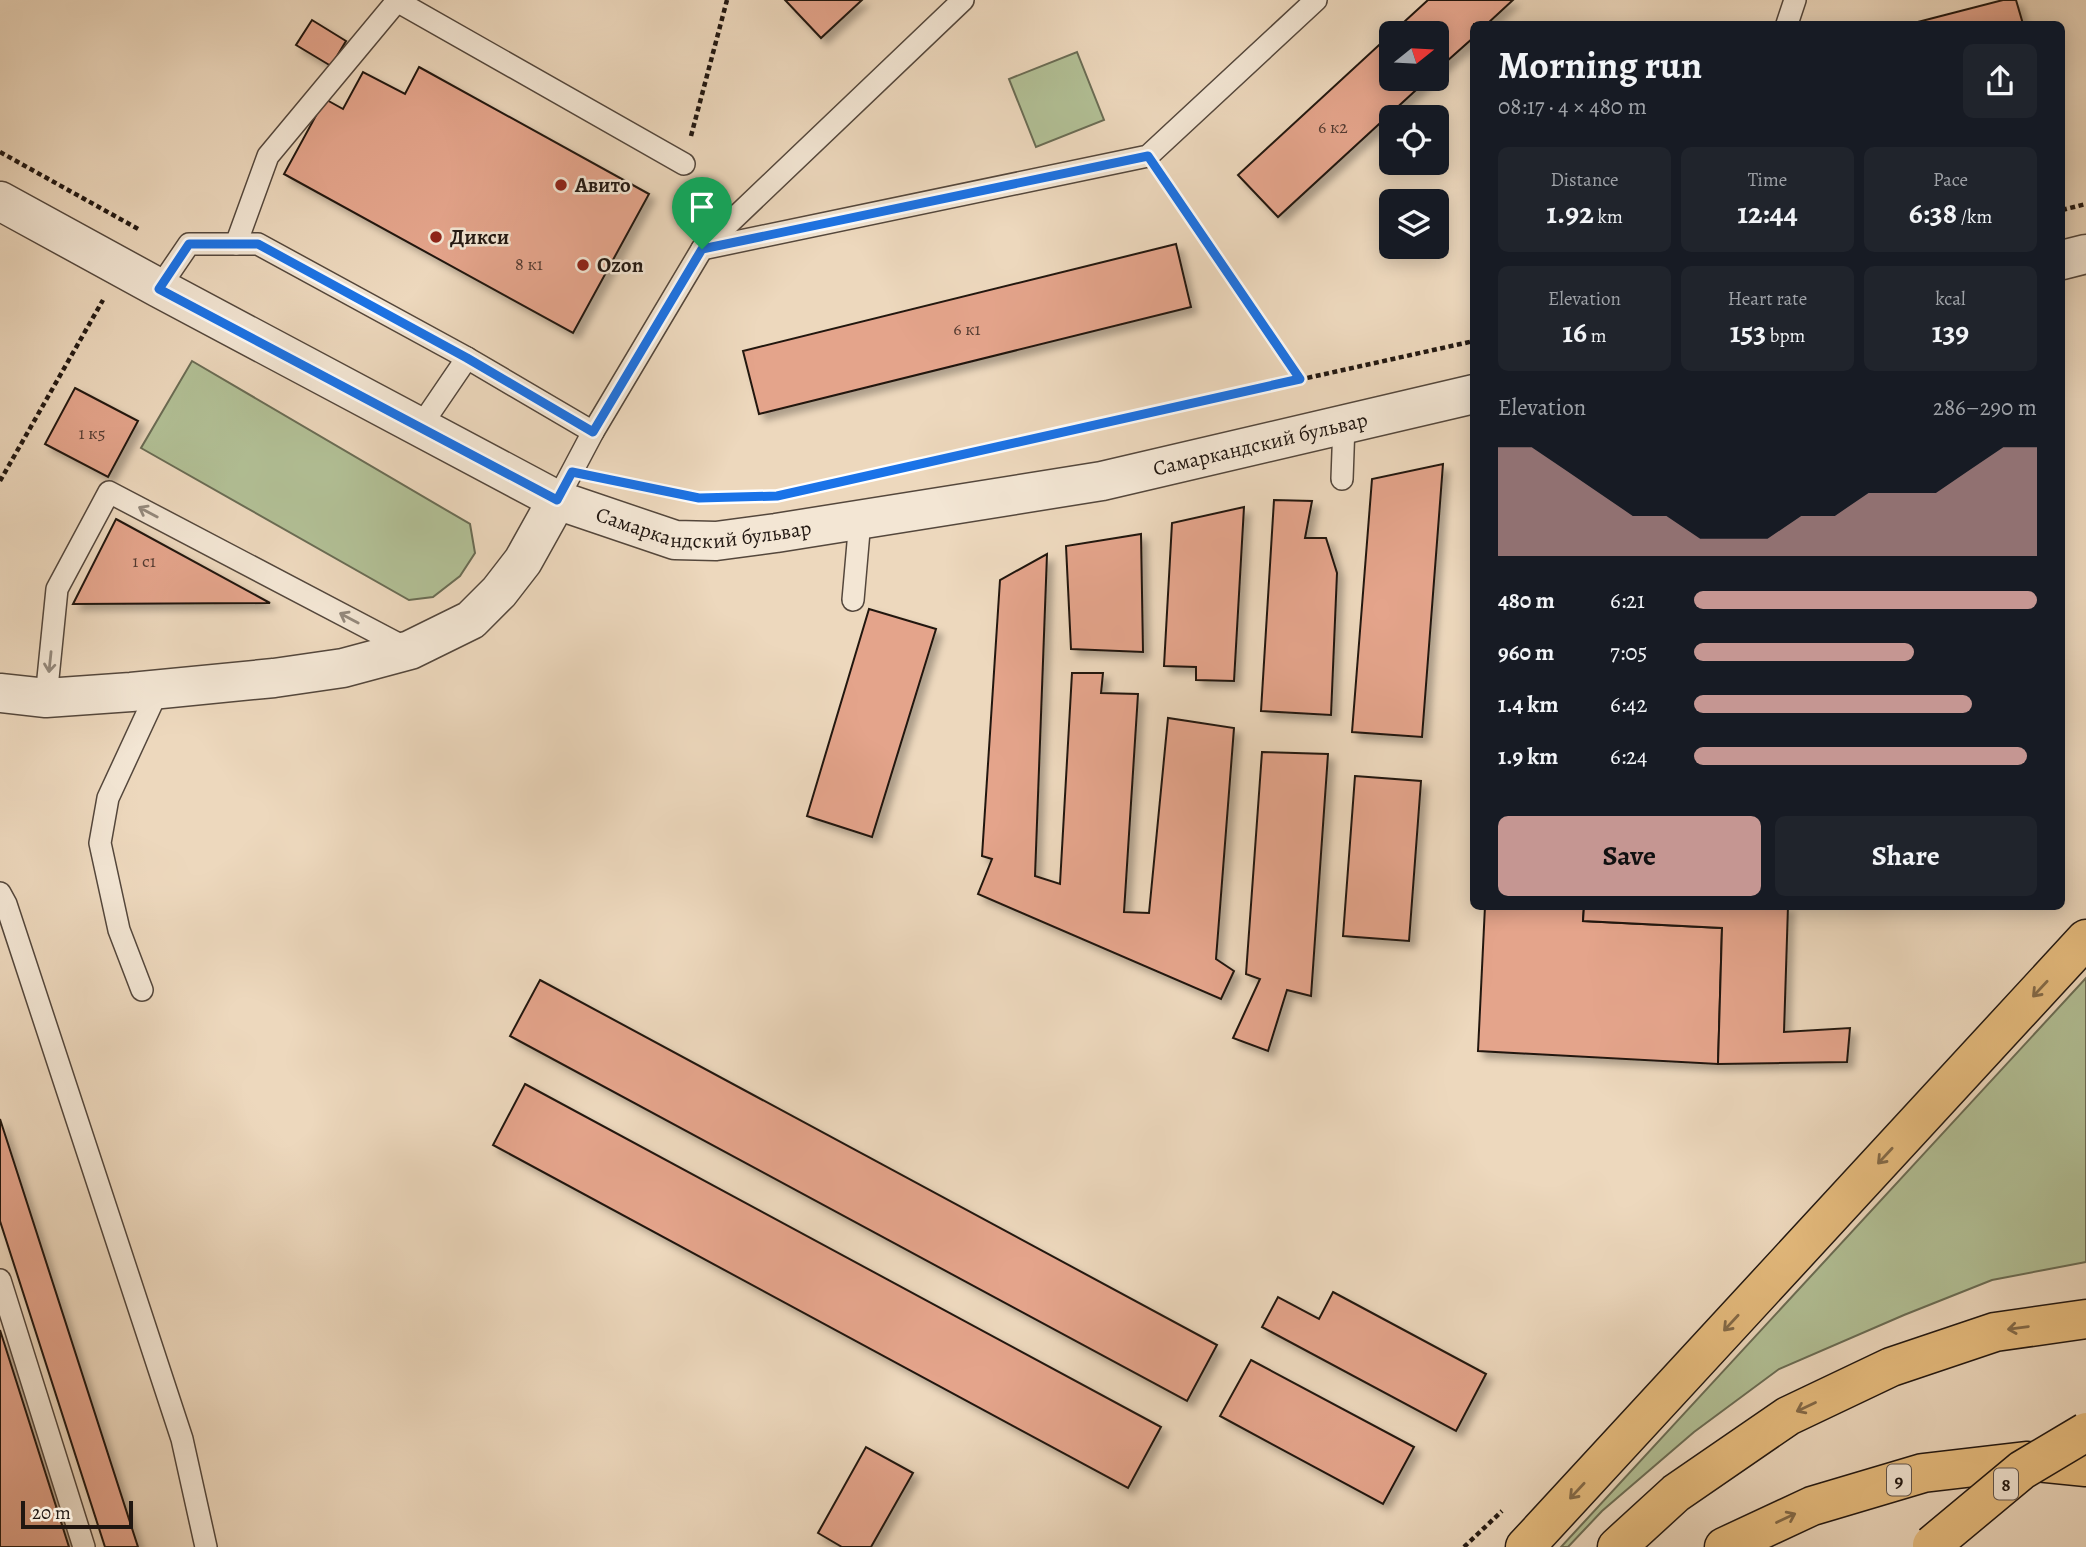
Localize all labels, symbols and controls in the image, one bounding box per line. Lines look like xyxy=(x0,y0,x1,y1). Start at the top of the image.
north arrow xyxy=(1379,21,1449,91)
map controls xyxy=(1379,21,1449,259)
text: Morning run xyxy=(1498,39,1702,91)
button: share xyxy=(1963,44,2037,118)
text: 08:17 · 4 × 480 m xyxy=(1498,91,1647,122)
button: locate xyxy=(1379,105,1449,175)
house number: 6 к2 xyxy=(1318,115,1348,139)
text: Distance xyxy=(1550,167,1619,193)
text: Time xyxy=(1748,167,1787,193)
text: Pace xyxy=(1933,167,1968,193)
place label: Авито xyxy=(574,171,631,199)
marker: Авито xyxy=(553,177,569,193)
pin xyxy=(672,177,732,249)
icon: arrive xyxy=(683,188,721,226)
button: layers xyxy=(1379,189,1449,259)
text: 1.92 xyxy=(1546,193,1594,233)
text: 12:44 xyxy=(1737,193,1798,233)
text: 6:38 xyxy=(1909,193,1957,233)
text: km xyxy=(1594,204,1623,230)
text: /km xyxy=(1957,204,1992,230)
place label: Дикси xyxy=(450,223,509,251)
marker: Дикси xyxy=(428,229,444,245)
place label: Ozon xyxy=(597,251,644,279)
house number: 8 к1 xyxy=(515,252,543,276)
marker: Ozon xyxy=(575,257,591,273)
text: Elevation xyxy=(1548,286,1621,312)
text: Heart rate xyxy=(1728,286,1807,312)
text: kcal xyxy=(1935,286,1966,312)
text: 16 xyxy=(1562,312,1587,352)
text: 153 xyxy=(1730,312,1766,352)
text: 139 xyxy=(1932,312,1969,352)
house number: 6 к1 xyxy=(953,317,981,341)
text: m xyxy=(1587,323,1607,349)
text: bpm xyxy=(1766,323,1805,349)
text: Elevation xyxy=(1498,392,1586,423)
text: 286–290 m xyxy=(1933,392,2037,423)
street label: Самаркандский бульвар xyxy=(1150,405,1370,483)
house number: 1 к5 xyxy=(79,421,105,445)
street label: Самаркандский бульвар xyxy=(592,500,813,555)
one-way arrow xyxy=(138,505,159,519)
house number: 1 с1 xyxy=(132,549,156,573)
text: 480 m xyxy=(1498,585,1555,616)
text: 6:21 xyxy=(1610,585,1645,616)
one-way arrow xyxy=(340,611,360,625)
text: 960 m xyxy=(1498,637,1554,668)
text: 7:05 xyxy=(1610,637,1647,668)
one-way arrow xyxy=(44,650,57,672)
text: 1.4 km xyxy=(1498,689,1559,720)
text: 6:42 xyxy=(1610,689,1647,720)
text: 1.9 km xyxy=(1498,741,1558,772)
text: 6:24 xyxy=(1610,741,1647,772)
button: Save xyxy=(1498,816,1761,896)
button: Share xyxy=(1775,816,2037,896)
one-way arrow xyxy=(2031,980,2048,997)
one-way arrow xyxy=(1877,1147,1894,1164)
one-way arrow xyxy=(1723,1314,1739,1332)
one-way arrow xyxy=(2008,1322,2030,1335)
one-way arrow xyxy=(1796,1401,1817,1415)
road number: 9 xyxy=(1887,1464,1911,1496)
road number: 8 xyxy=(1994,1468,2018,1500)
one-way arrow xyxy=(1568,1482,1585,1499)
scale bar xyxy=(21,1498,133,1530)
text: 20 m xyxy=(32,1500,71,1526)
one-way arrow xyxy=(1775,1511,1796,1524)

